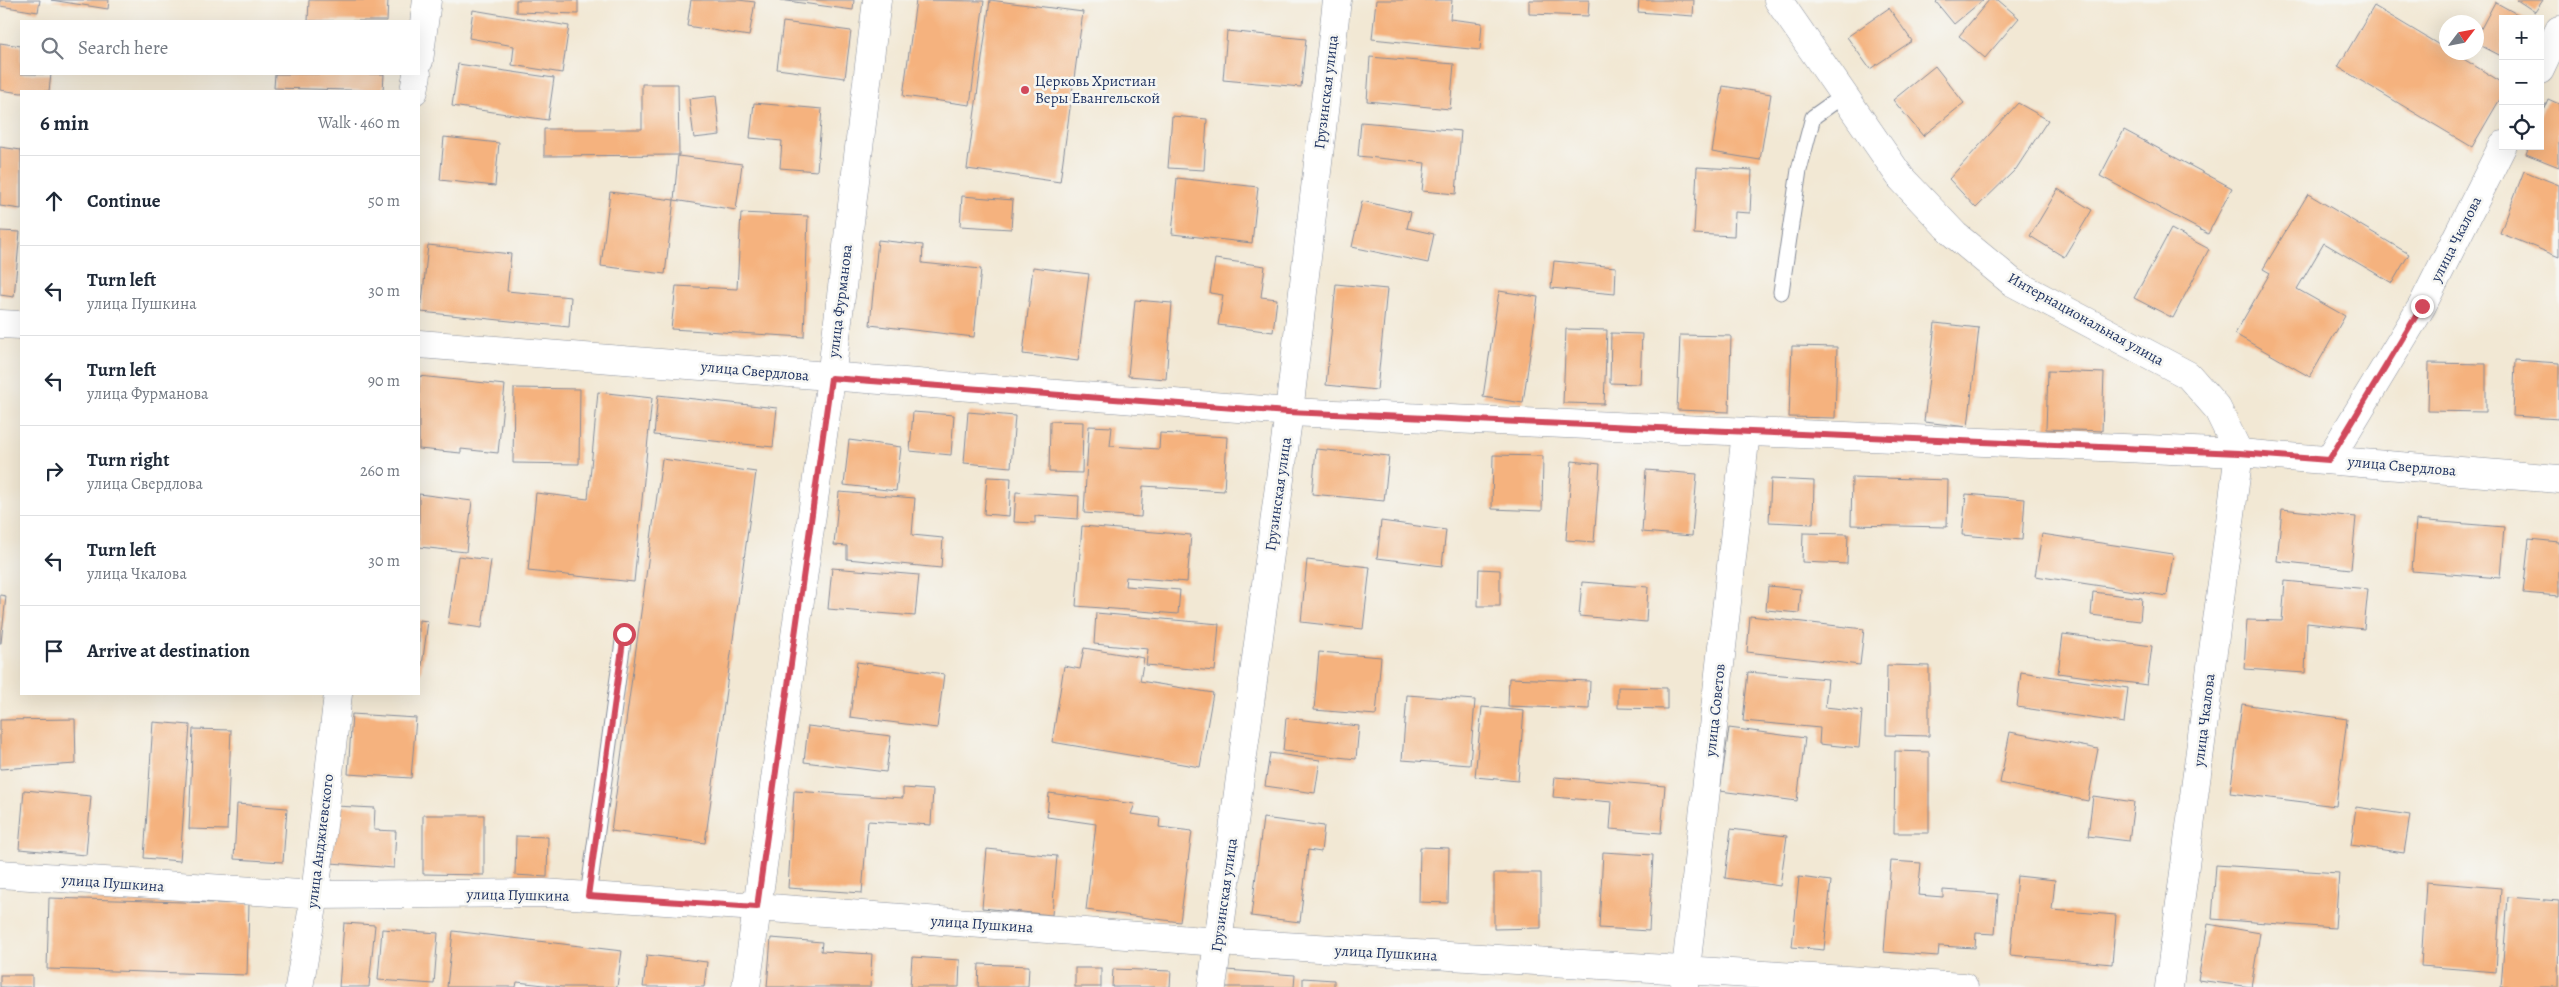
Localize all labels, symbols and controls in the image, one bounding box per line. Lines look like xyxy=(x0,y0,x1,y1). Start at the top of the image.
north arrow xyxy=(2439,15,2484,60)
map controls xyxy=(2499,15,2544,150)
button: + xyxy=(2499,15,2544,60)
search box xyxy=(20,20,420,75)
icon: search xyxy=(38,34,66,62)
street label: Грузинская улица xyxy=(1309,34,1343,150)
text: Search here xyxy=(78,35,168,61)
button: − xyxy=(2499,60,2544,105)
place label: Церковь Христиан Веры Евангельской xyxy=(1035,71,1160,108)
marker: Церковь Христиан Веры Евангельской xyxy=(1019,84,1031,96)
button: locate xyxy=(2499,105,2544,150)
text: 6 min xyxy=(40,109,89,137)
text: Walk · 460 m xyxy=(318,112,400,134)
icon: ahead xyxy=(40,187,68,215)
text: Continue xyxy=(87,188,161,214)
text: 50 m xyxy=(368,190,400,212)
street label: улица Чкалова xyxy=(2425,193,2486,286)
street label: улица Фурманова xyxy=(823,243,857,360)
text: Turn left xyxy=(87,267,156,293)
street label: Интернациональная улица xyxy=(2004,268,2168,370)
icon: left xyxy=(40,277,68,305)
text: 30 m xyxy=(368,280,400,302)
text: улица Пушкина xyxy=(87,293,197,315)
route end xyxy=(2411,295,2434,318)
street label: улица Свердлова xyxy=(699,356,810,386)
text: Turn left xyxy=(87,357,156,383)
icon: left xyxy=(40,367,68,395)
text: 90 m xyxy=(368,370,400,392)
text: улица Фурманова xyxy=(87,383,208,405)
street label: Грузинская улица xyxy=(1260,436,1296,552)
text: Turn right xyxy=(87,447,169,473)
street label: улица Свердлова xyxy=(2346,451,2457,481)
icon: right xyxy=(40,457,68,485)
text: 260 m xyxy=(360,460,400,482)
text: улица Свердлова xyxy=(87,473,203,495)
text: Turn left xyxy=(87,537,156,563)
icon: left xyxy=(40,547,68,575)
text: 30 m xyxy=(368,550,400,572)
text: улица Чкалова xyxy=(87,563,187,585)
route start xyxy=(613,623,636,646)
icon: arrive xyxy=(40,637,68,665)
text: Arrive at destination xyxy=(87,638,250,664)
street label: улица Советов xyxy=(1700,663,1730,758)
street label: улица Чкалова xyxy=(2188,672,2220,769)
street label: улица Анджиевского xyxy=(302,773,338,910)
street label: Грузинская улица xyxy=(1206,837,1242,953)
street label: улица Пушкина xyxy=(60,869,165,897)
street label: улица Пушкина xyxy=(465,884,570,906)
street label: улица Пушкина xyxy=(929,910,1034,938)
street label: улица Пушкина xyxy=(1333,940,1438,966)

